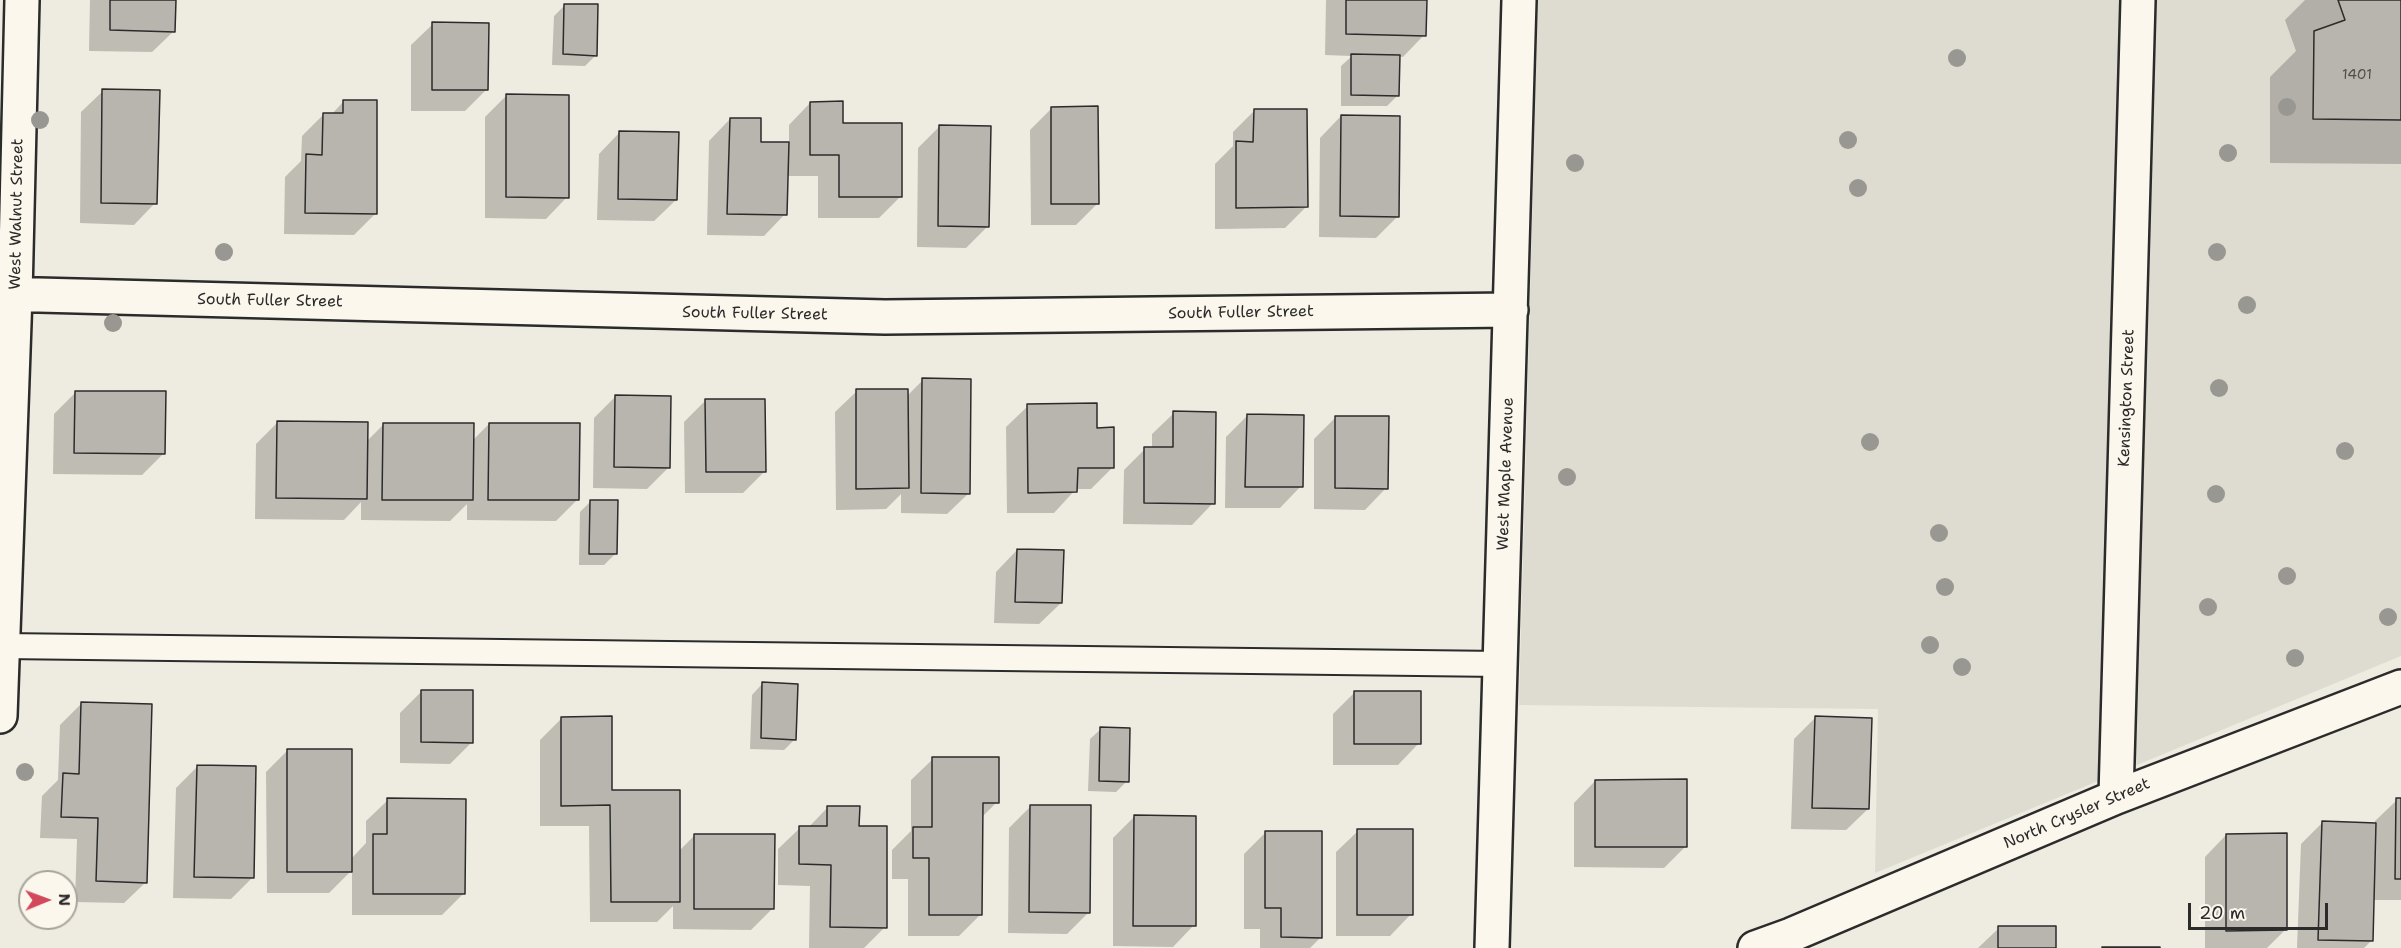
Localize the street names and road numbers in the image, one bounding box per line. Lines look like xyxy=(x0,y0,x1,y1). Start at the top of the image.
street label: West Walnut Street xyxy=(6,138,28,290)
street label: South Fuller Street xyxy=(197,290,343,312)
street label: South Fuller Street xyxy=(1168,302,1314,324)
street label: South Fuller Street xyxy=(682,303,828,325)
street label: Kensington Street xyxy=(2115,329,2139,467)
street label: West Maple Avenue xyxy=(1494,397,1518,551)
street label: North Crysler Street xyxy=(2001,774,2153,854)

